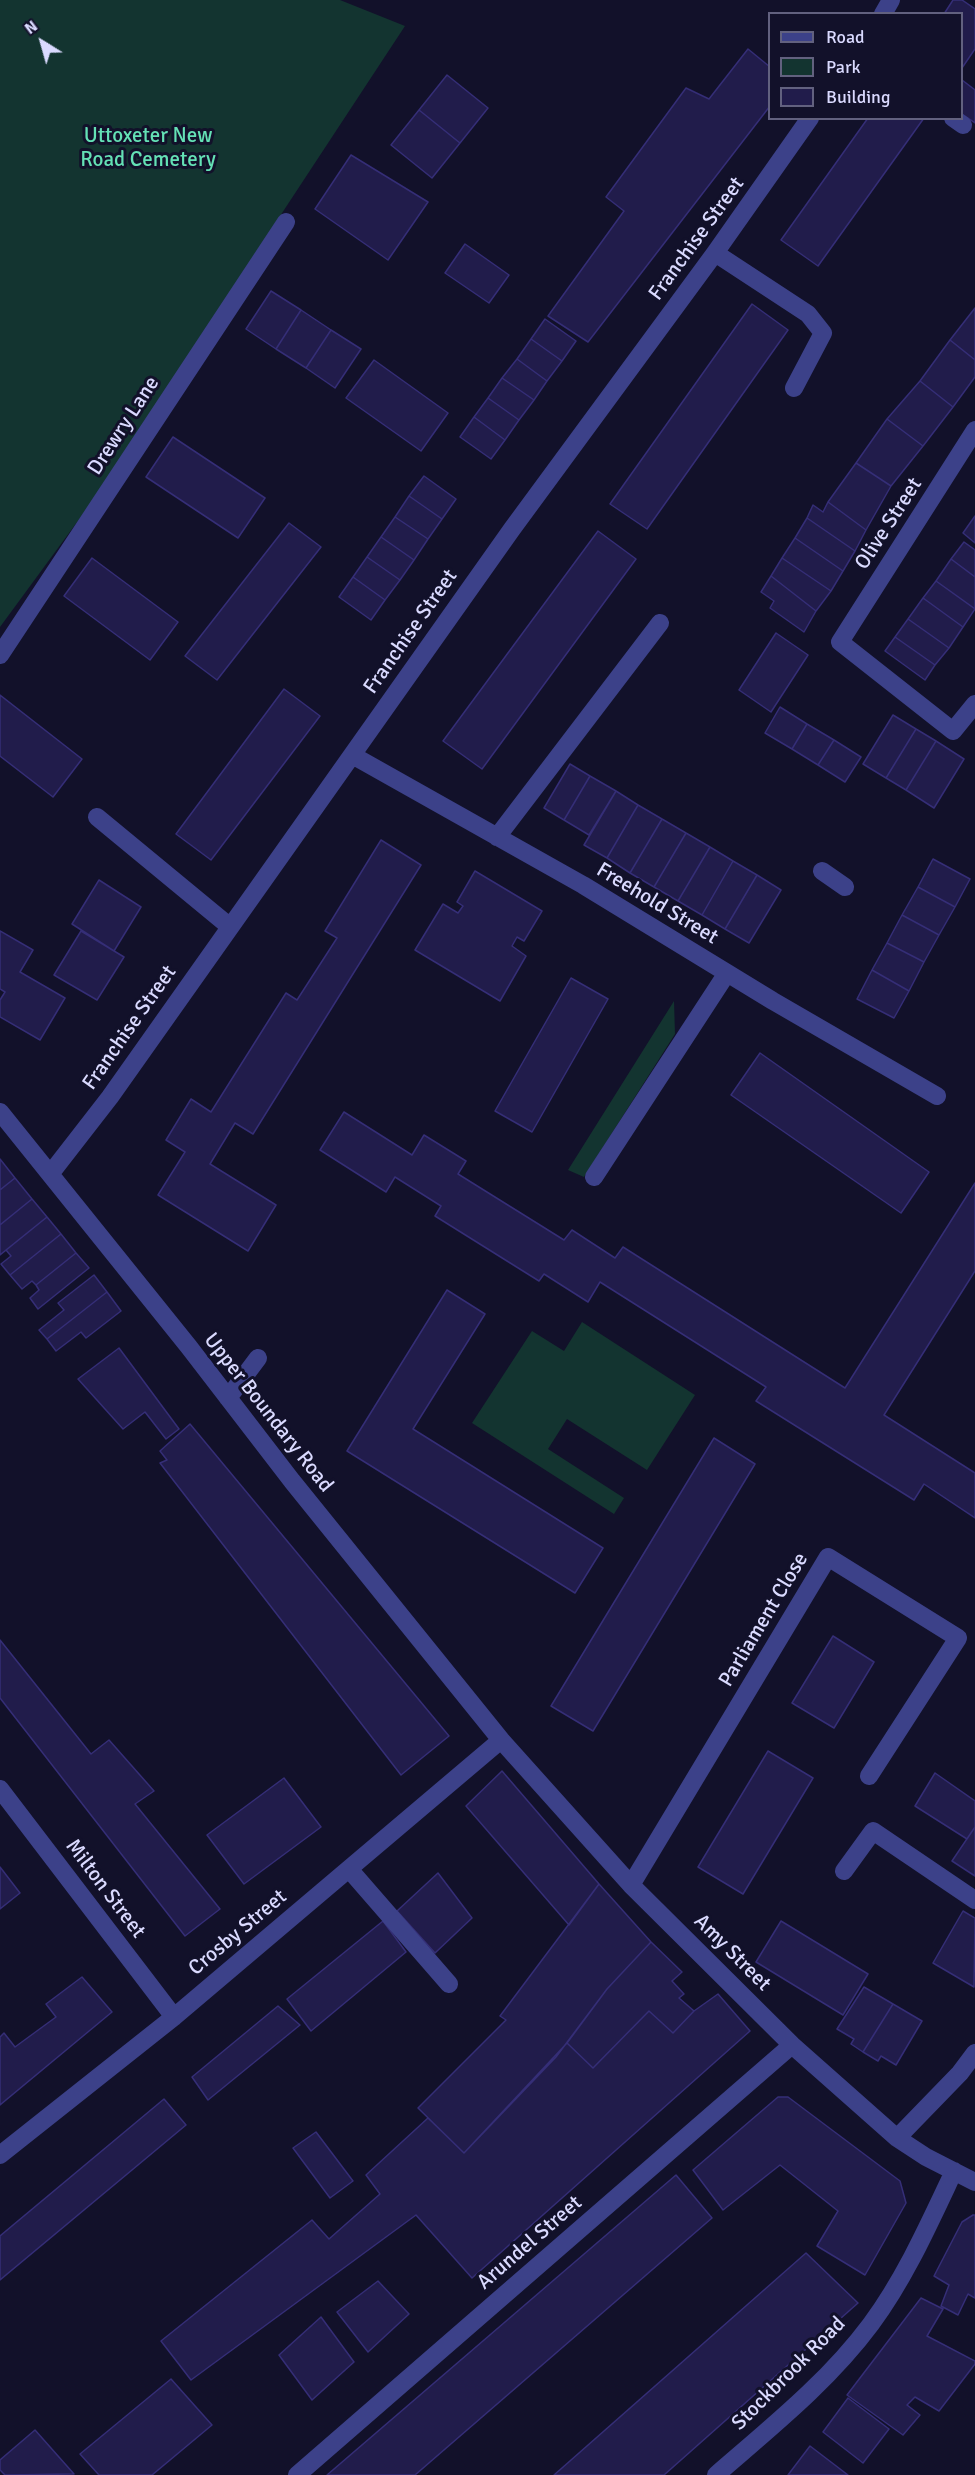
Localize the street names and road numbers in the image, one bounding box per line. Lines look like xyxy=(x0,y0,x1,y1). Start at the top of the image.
street label: Franchise Street xyxy=(644,172,750,306)
street label: Drewry Lane xyxy=(83,372,165,480)
street label: Olive Street xyxy=(850,473,928,575)
street label: Franchise Street xyxy=(359,565,463,699)
street label: Freehold Street xyxy=(592,858,722,950)
street label: Franchise Street xyxy=(78,961,182,1095)
street label: Upper Boundary Road xyxy=(198,1328,338,1498)
street label: Parliament Close xyxy=(714,1548,814,1692)
street label: Milton Street xyxy=(60,1835,150,1943)
street label: Crosby Street xyxy=(184,1885,292,1981)
street label: Amy Street xyxy=(688,1909,776,1997)
street label: Arundel Street xyxy=(472,2191,588,2295)
street label: Stockbrook Road xyxy=(727,2312,851,2436)

